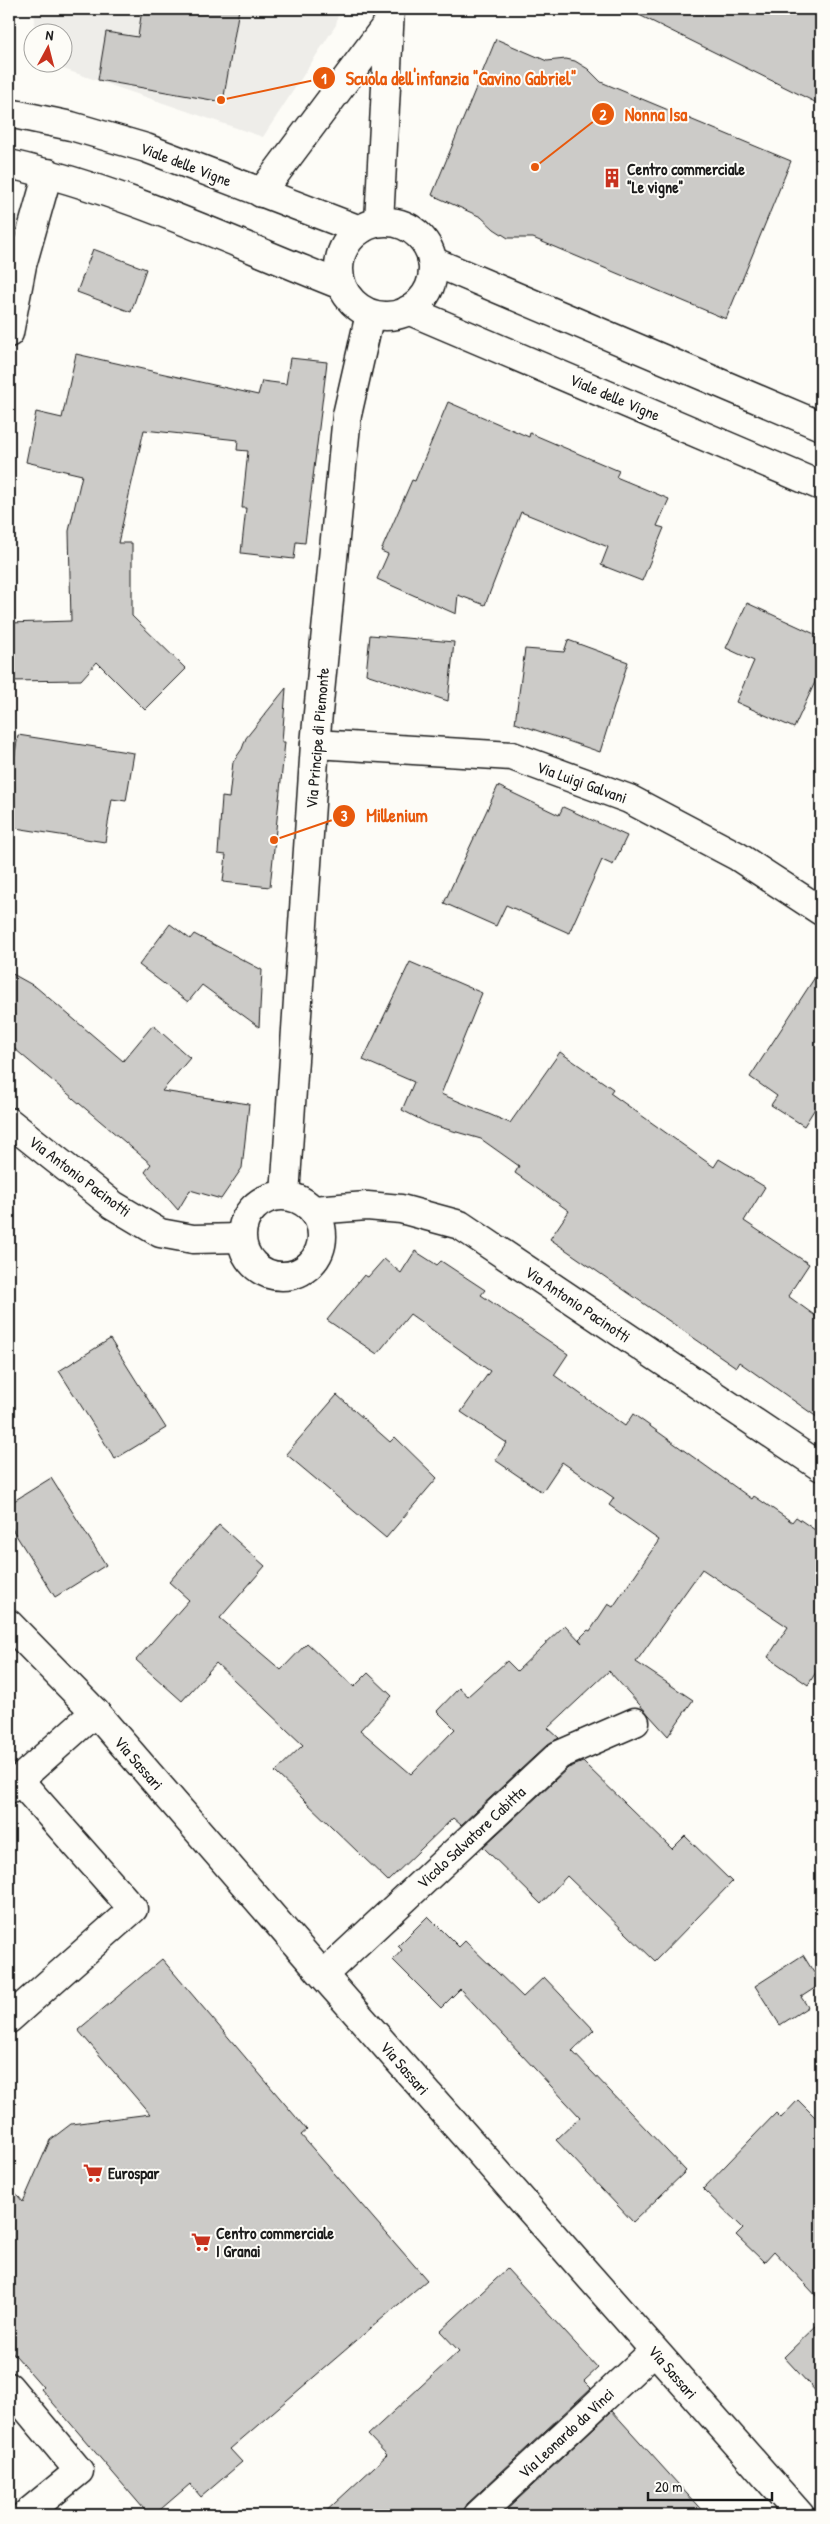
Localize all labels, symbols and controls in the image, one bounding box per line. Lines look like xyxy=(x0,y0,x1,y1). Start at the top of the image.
north arrow xyxy=(22,22,72,72)
text: N xyxy=(45,25,55,45)
callout: Scuola dell'infanzia "Gavino Gabriel" xyxy=(311,62,587,95)
text: Scuola dell'infanzia "Gavino Gabriel" xyxy=(346,66,576,91)
text: 1 xyxy=(321,68,327,89)
callout: Nonna Isa xyxy=(590,98,698,131)
text: Nonna Isa xyxy=(625,102,688,127)
text: 2 xyxy=(599,104,607,125)
street label: Viale delle Vigne xyxy=(137,137,235,192)
place label: Centro commerciale "Le vigne" xyxy=(627,158,745,199)
building icon: Centro commerciale "Le vigne" xyxy=(601,167,623,189)
street label: Viale delle Vigne xyxy=(567,368,664,426)
street label: Via Principe di Piemonte xyxy=(300,666,334,809)
street label: Via Luigi Galvani xyxy=(534,755,630,809)
callout: Millenium xyxy=(332,800,438,833)
text: Millenium xyxy=(366,803,428,828)
text: 3 xyxy=(341,805,348,826)
street label: Via Antonio Pacinotti xyxy=(24,1130,136,1222)
street label: Via Antonio Pacinotti xyxy=(521,1261,635,1347)
street label: Via Sassari xyxy=(110,1731,168,1795)
street label: Vicolo Salvatore Cabitta xyxy=(412,1781,530,1893)
street label: Via Sassari xyxy=(376,2036,434,2100)
supermarket icon: Eurospar xyxy=(82,2162,104,2184)
place label: Eurospar xyxy=(108,2162,160,2185)
place label: Centro commerciale I Granai xyxy=(216,2222,334,2262)
supermarket icon: Centro commerciale I Granai xyxy=(190,2231,212,2253)
street label: Via Sassari xyxy=(644,2340,702,2404)
street label: Via Leonardo da Vinci xyxy=(513,2383,619,2483)
scale bar xyxy=(648,2469,771,2501)
text: 20 m xyxy=(655,2476,682,2497)

